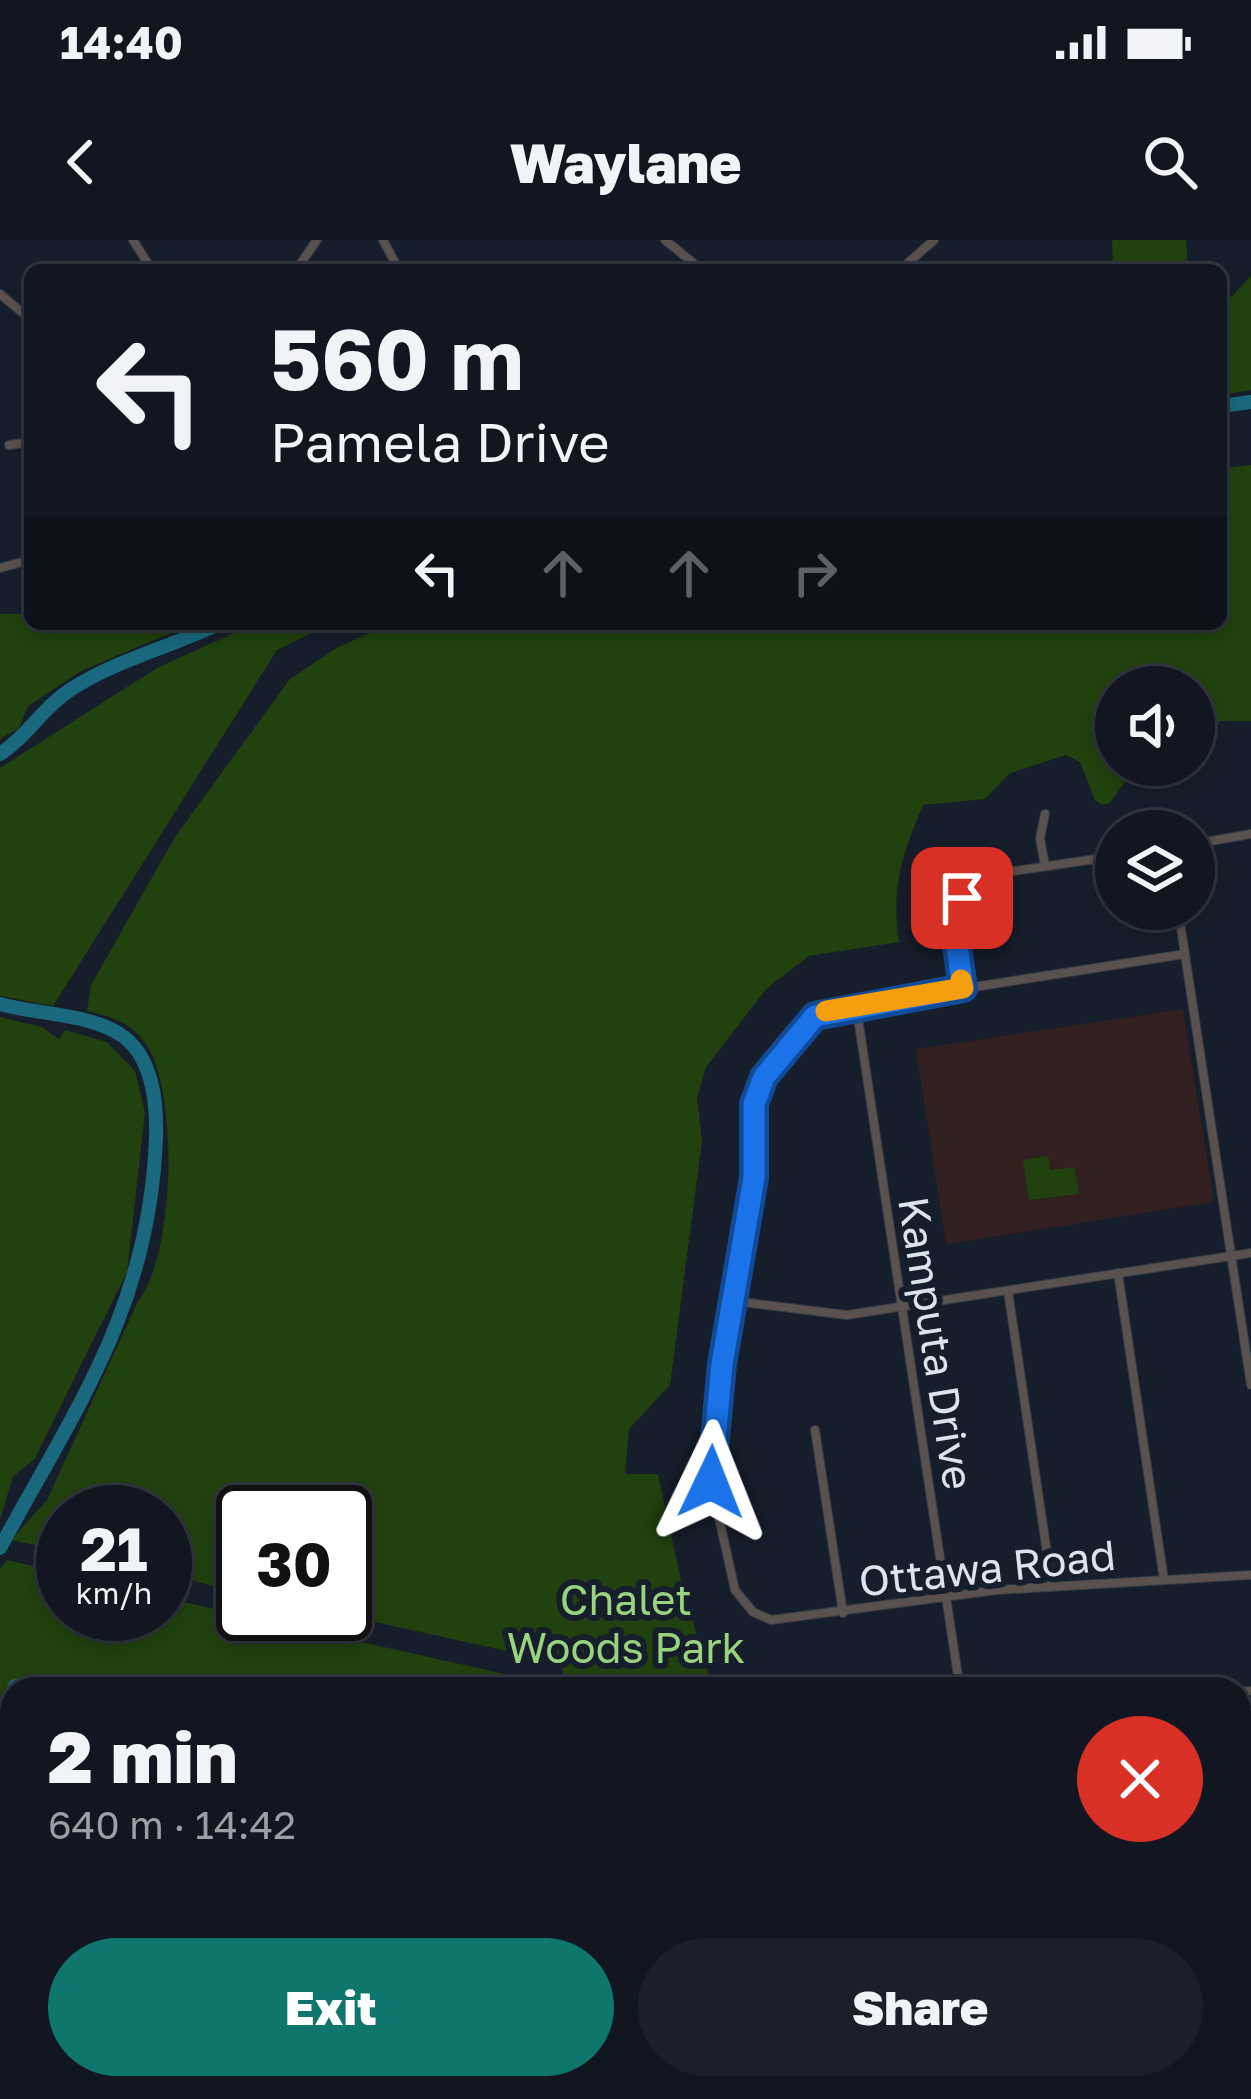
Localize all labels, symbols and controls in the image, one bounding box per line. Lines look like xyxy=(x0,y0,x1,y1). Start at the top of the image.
text: 14:40 xyxy=(60,15,183,69)
icon: back xyxy=(48,129,114,195)
icon: search xyxy=(1137,129,1203,195)
text: Waylane xyxy=(510,130,741,195)
text: 560 m xyxy=(270,308,524,408)
icon: left xyxy=(72,312,228,468)
text: Pamela Drive xyxy=(270,409,610,474)
icon: left xyxy=(404,540,470,606)
icon: ahead xyxy=(530,540,596,606)
icon: ahead xyxy=(656,540,722,606)
icon: right xyxy=(782,540,848,606)
map controls xyxy=(1095,666,1215,930)
button: sound xyxy=(1095,666,1215,786)
button: layers xyxy=(1095,810,1215,930)
pin xyxy=(911,847,1013,949)
icon: arrive xyxy=(929,865,995,931)
street label: Kamputa Drive xyxy=(889,1193,985,1493)
position arrow xyxy=(648,1419,774,1545)
speed limit sign: 30 xyxy=(216,1485,372,1641)
text: 21 xyxy=(80,1512,148,1584)
street label: Ottawa Road xyxy=(856,1529,1118,1605)
park label: Chalet Woods Park xyxy=(507,1574,745,1672)
text: km/h xyxy=(76,1575,152,1611)
text: 2 min xyxy=(48,1712,238,1799)
button: close xyxy=(1077,1716,1203,1842)
text: 640 m · 14:42 xyxy=(48,1801,296,1848)
button: Exit xyxy=(48,1938,614,2076)
button: Share xyxy=(638,1938,1203,2076)

